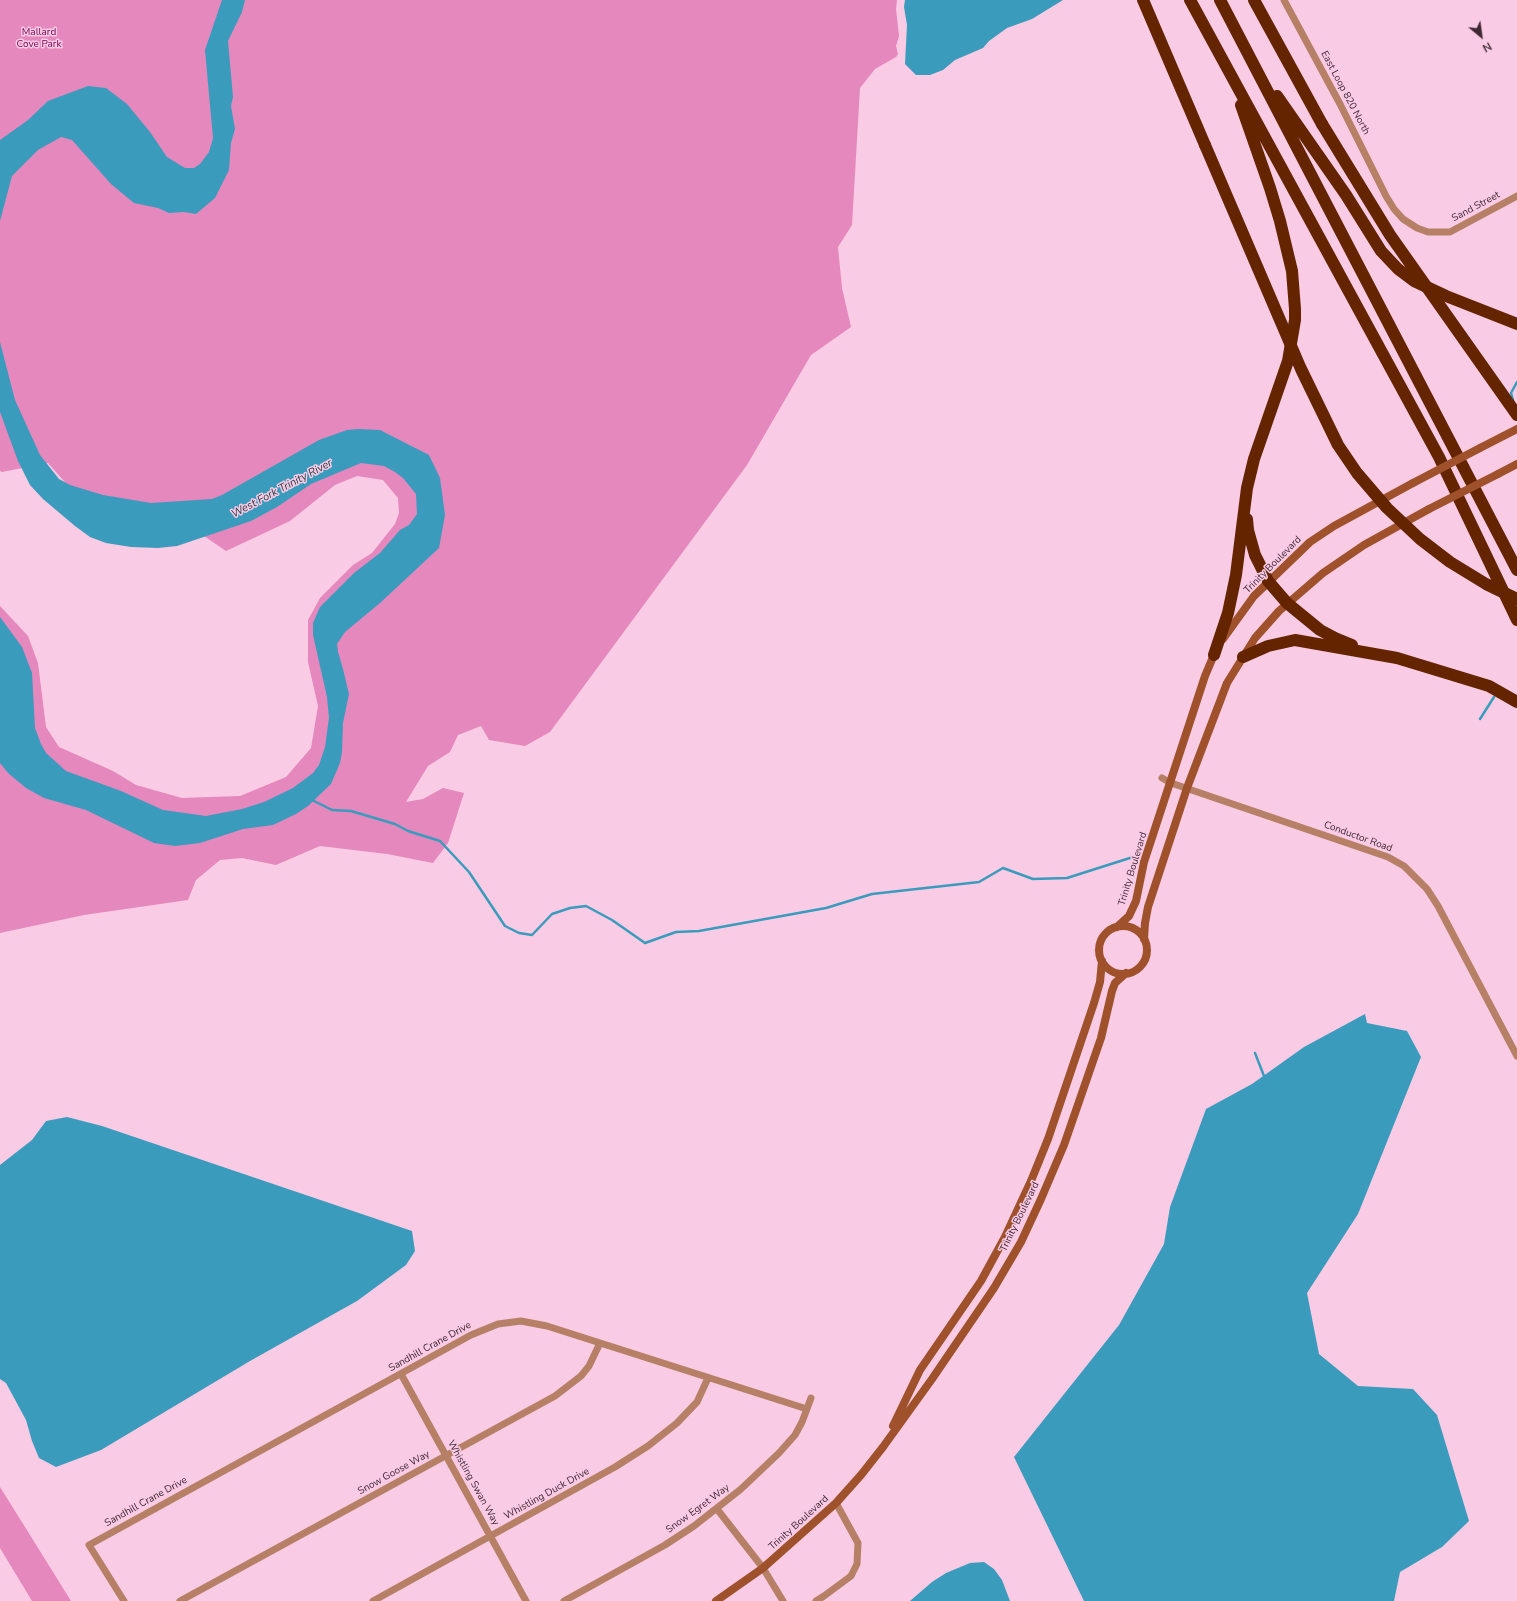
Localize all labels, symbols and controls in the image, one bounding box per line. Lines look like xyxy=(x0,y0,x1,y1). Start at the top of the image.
north arrow xyxy=(1461,16,1501,56)
park label: Mallard Cove Park xyxy=(17,27,61,50)
text: N xyxy=(1480,38,1494,55)
street label: East Loop 820 North xyxy=(1318,49,1372,137)
street label: Sand Street xyxy=(1450,189,1502,225)
water label: West Fork Trinity River xyxy=(229,457,335,521)
street label: Trinity Boulevard xyxy=(1242,534,1304,596)
street label: Conductor Road xyxy=(1322,819,1394,855)
street label: Trinity Boulevard xyxy=(1116,831,1150,907)
street label: Trinity Boulevard xyxy=(998,1180,1042,1254)
street label: Sandhill Crane Drive xyxy=(387,1319,473,1375)
street label: Whistling Swan Way xyxy=(445,1438,501,1528)
street label: Snow Goose Way xyxy=(356,1448,432,1498)
street label: Whistling Duck Drive xyxy=(502,1466,592,1522)
street label: Sandhill Crane Drive xyxy=(103,1474,189,1530)
street label: Snow Egret Way xyxy=(664,1482,732,1536)
street label: Trinity Boulevard xyxy=(767,1493,831,1553)

